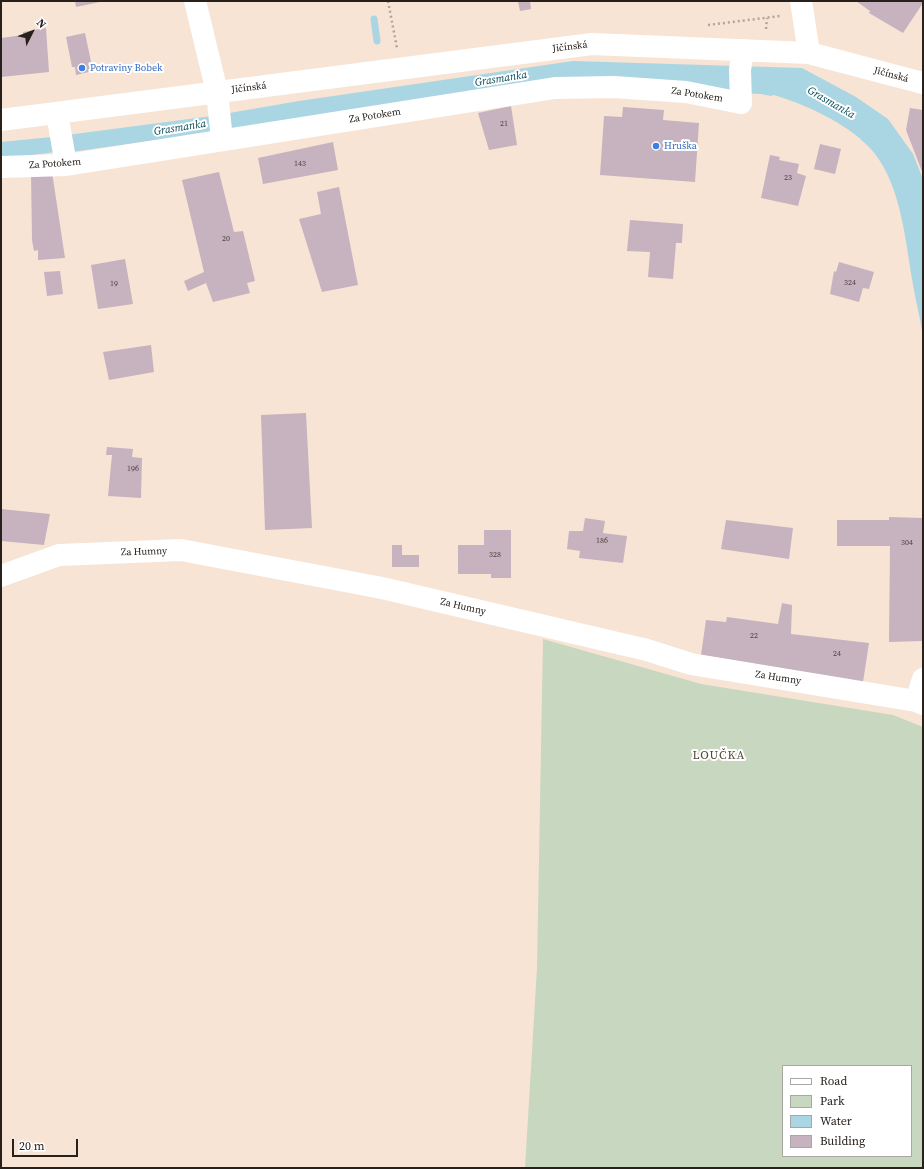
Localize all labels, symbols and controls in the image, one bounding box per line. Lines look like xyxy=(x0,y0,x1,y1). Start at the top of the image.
north arrow xyxy=(12,12,52,52)
text: N xyxy=(33,16,50,32)
street label: Jičínská xyxy=(552,39,588,55)
place label: Potraviny Bobek xyxy=(90,62,162,74)
marker: Potraviny Bobek xyxy=(77,63,87,73)
street label: Jičínská xyxy=(872,65,910,85)
water label: Grasmanka xyxy=(474,68,528,90)
street label: Jičínská xyxy=(231,80,267,96)
water label: Grasmanka xyxy=(805,84,857,122)
street label: Za Potokem xyxy=(670,85,724,105)
street label: Za Potokem xyxy=(348,106,402,126)
water label: Grasmanka xyxy=(153,117,207,139)
house number: 21 xyxy=(500,119,508,129)
place label: Hruška xyxy=(664,140,697,152)
marker: Hruška xyxy=(651,141,661,151)
street label: Za Potokem xyxy=(29,156,81,172)
house number: 143 xyxy=(294,159,306,169)
house number: 23 xyxy=(784,173,792,183)
house number: 20 xyxy=(222,234,230,244)
house number: 324 xyxy=(844,278,856,288)
house number: 19 xyxy=(110,279,118,289)
house number: 196 xyxy=(127,464,139,474)
house number: 186 xyxy=(596,536,608,546)
house number: 304 xyxy=(901,538,913,548)
street label: Za Humny xyxy=(121,545,167,559)
house number: 328 xyxy=(489,550,501,560)
street label: Za Humny xyxy=(439,596,487,618)
house number: 22 xyxy=(750,631,758,641)
house number: 24 xyxy=(833,649,841,659)
street label: Za Humny xyxy=(754,668,802,688)
district label: LOUČKA xyxy=(692,749,746,763)
legend xyxy=(782,1065,912,1157)
text: Road xyxy=(820,1073,847,1089)
text: Park xyxy=(820,1093,845,1109)
text: Water xyxy=(820,1113,852,1129)
scale bar xyxy=(14,1131,80,1157)
text: Building xyxy=(820,1133,865,1149)
text: 20 m xyxy=(19,1138,45,1154)

